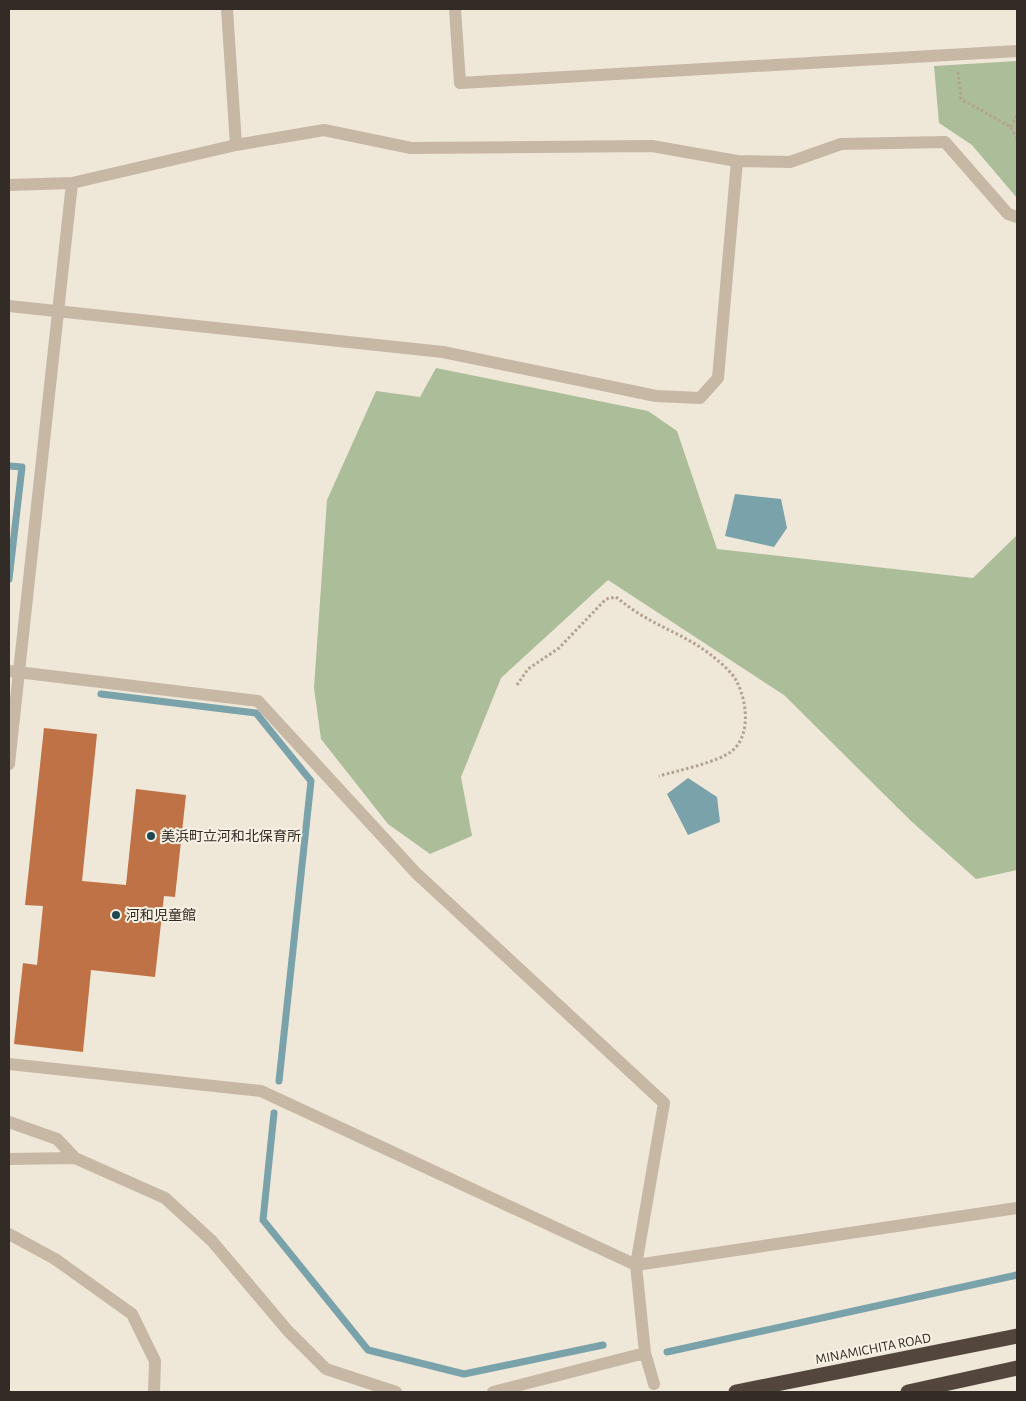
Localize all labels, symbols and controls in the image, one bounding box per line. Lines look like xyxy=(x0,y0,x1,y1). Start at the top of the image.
place label: 美浜町立河和北保育所 xyxy=(161,828,301,844)
marker: 美浜町立河和北保育所 xyxy=(145,830,157,842)
place label: 河和児童館 xyxy=(126,908,196,923)
marker: 河和児童館 xyxy=(110,909,122,921)
street label: MINAMICHITA ROAD xyxy=(814,1331,932,1367)

